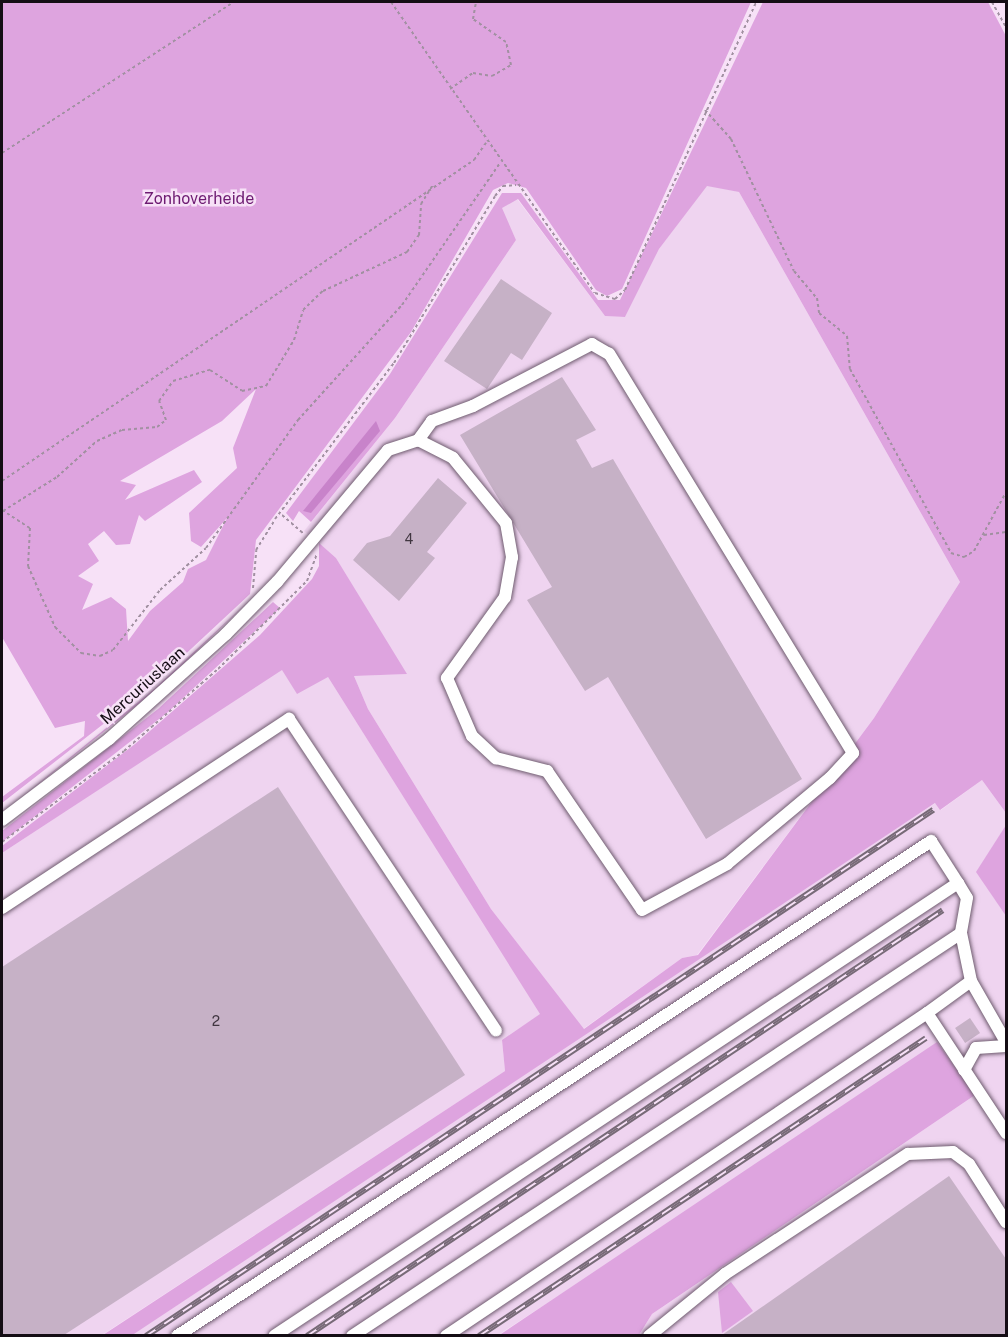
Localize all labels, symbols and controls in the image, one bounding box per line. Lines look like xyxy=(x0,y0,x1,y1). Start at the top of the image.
park label: Zonhoverheide xyxy=(144,189,254,209)
house number: 4 xyxy=(405,531,413,547)
street label: Mercuriuslaan xyxy=(97,643,189,729)
house number: 2 xyxy=(212,1013,220,1029)

